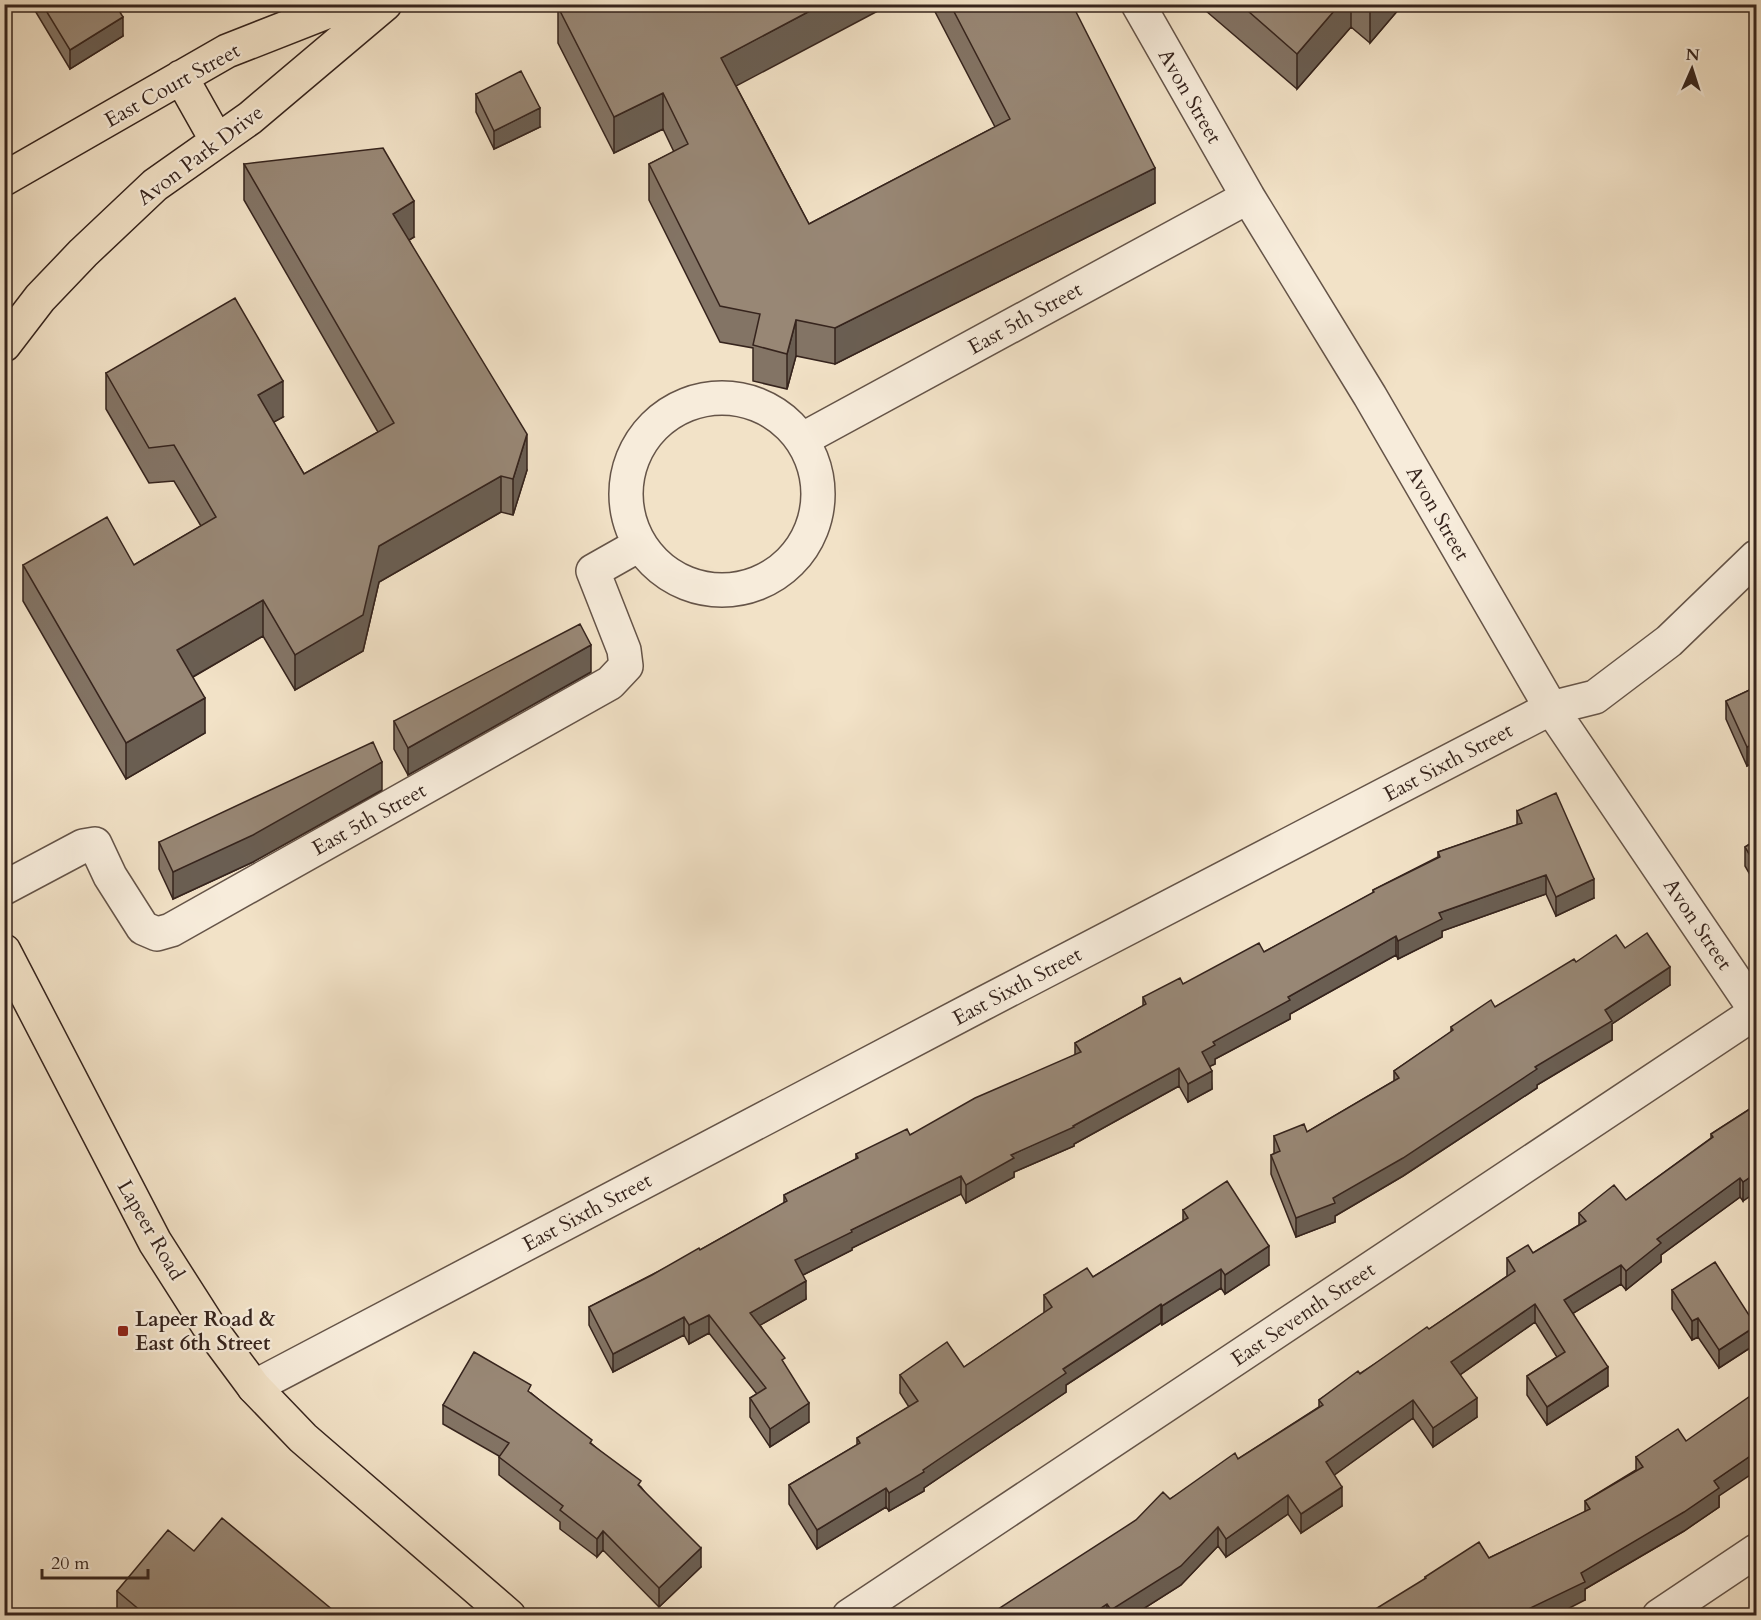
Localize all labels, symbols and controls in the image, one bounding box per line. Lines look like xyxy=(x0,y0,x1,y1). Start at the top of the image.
street label: East Court Street xyxy=(99,36,245,135)
north arrow xyxy=(1662,39,1722,99)
street label: Avon Street xyxy=(1151,44,1229,149)
text: N xyxy=(1685,44,1700,66)
street label: Avon Park Drive xyxy=(131,98,269,213)
street label: East 5th Street xyxy=(963,275,1088,362)
street label: Avon Street xyxy=(1399,461,1477,566)
street label: East Sixth Street xyxy=(1379,716,1518,809)
street label: East 5th Street xyxy=(307,776,432,863)
street label: Avon Street xyxy=(1656,873,1739,976)
street label: East Sixth Street xyxy=(948,940,1087,1033)
street label: East Sixth Street xyxy=(518,1166,657,1259)
street label: Lapeer Road xyxy=(110,1175,191,1286)
street label: East Seventh Street xyxy=(1226,1255,1381,1373)
place label: Lapeer Road & East 6th Street xyxy=(135,1305,276,1358)
marker: Lapeer Road & East 6th Street xyxy=(116,1324,130,1338)
scale bar xyxy=(42,1542,148,1580)
text: 20 m xyxy=(51,1551,90,1576)

